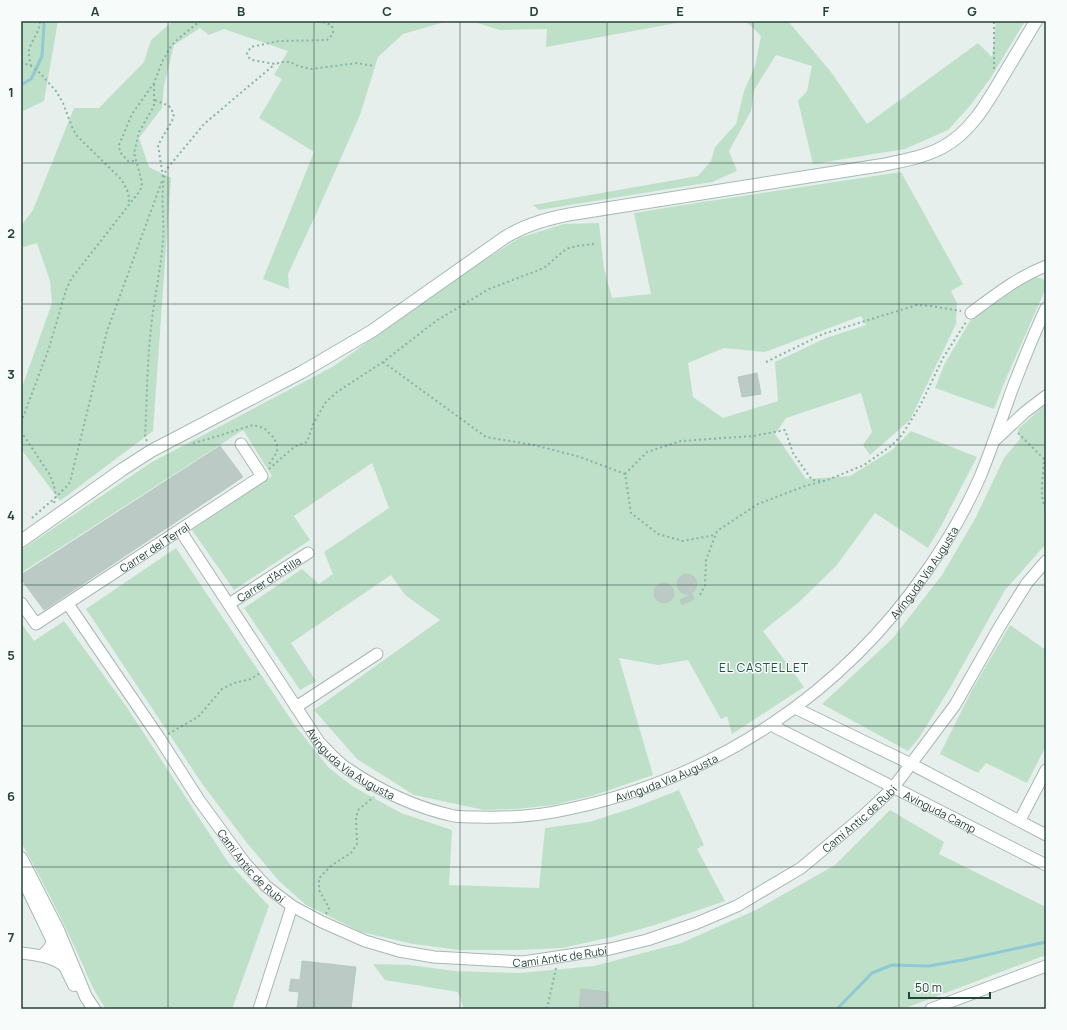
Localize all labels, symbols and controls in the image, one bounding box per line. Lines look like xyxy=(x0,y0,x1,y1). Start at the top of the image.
text: A xyxy=(91,2,100,20)
text: B xyxy=(237,2,245,20)
text: C xyxy=(382,2,392,20)
text: D xyxy=(529,2,539,20)
text: E xyxy=(676,2,684,20)
text: F xyxy=(823,2,830,20)
text: G xyxy=(967,2,977,20)
text: 1 xyxy=(8,83,14,101)
text: 2 xyxy=(7,224,15,242)
text: 3 xyxy=(7,365,15,383)
text: 4 xyxy=(7,506,15,524)
street label: Carrer del Terral xyxy=(116,518,192,575)
street label: Avinguda Via Augusta xyxy=(886,523,961,621)
street label: Carrer d'Antilla xyxy=(233,552,304,605)
text: 5 xyxy=(7,646,15,664)
district label: EL CASTELLET xyxy=(719,659,809,676)
street label: Avinguda Via Augusta xyxy=(304,724,398,802)
street label: Avinguda Via Augusta xyxy=(613,750,720,804)
street label: Camí Antic de Rubí xyxy=(819,782,900,855)
text: 6 xyxy=(7,787,15,805)
street label: Avinguda Camp xyxy=(902,787,979,836)
street label: Camí Antic de Rubí xyxy=(215,825,289,906)
text: 7 xyxy=(8,928,15,946)
street label: Camí Antic de Rubí xyxy=(512,942,608,970)
scale bar xyxy=(909,974,990,1000)
text: 50 m xyxy=(915,979,942,996)

